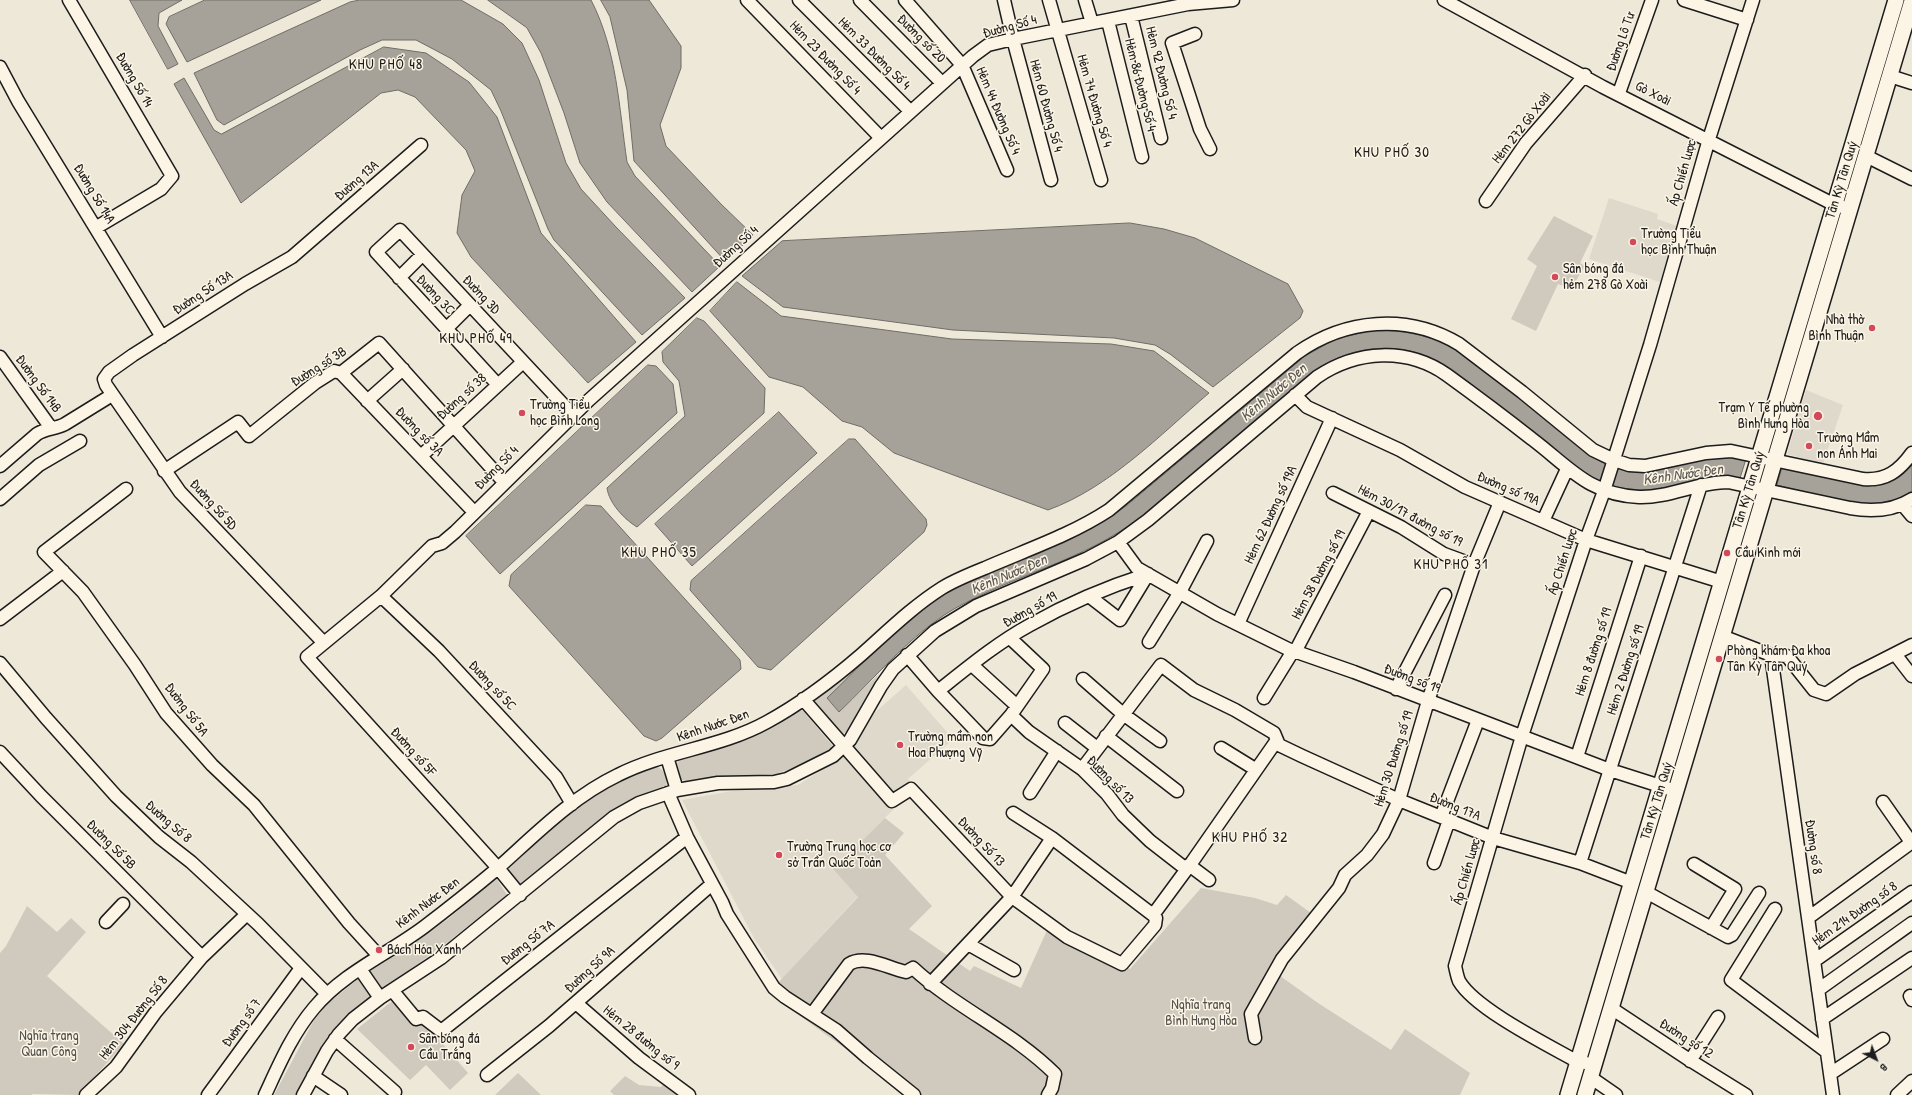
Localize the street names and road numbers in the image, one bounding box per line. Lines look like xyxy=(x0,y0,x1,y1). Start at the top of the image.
street label: Đường Lô Tư xyxy=(1603,10,1639,74)
street label: Đường số 20 xyxy=(893,11,949,67)
street label: Đường Số 4 xyxy=(981,12,1039,42)
street label: Hẻm 33 Đường Số 4 xyxy=(834,14,914,94)
street label: Hẻm 23 Đường Số 4 xyxy=(786,18,864,98)
street label: Hẻm 92 Đường Số 4 xyxy=(1141,25,1181,121)
street label: Hẻm 86 Đường Số 4 xyxy=(1120,37,1160,133)
street label: Đường Số 14 xyxy=(112,50,156,110)
street label: Hẻm 74 Đường Số 4 xyxy=(1073,53,1115,149)
street label: Hẻm 60 Đường Số 4 xyxy=(1026,58,1066,154)
street label: Hẻm 44 Đường Số 4 xyxy=(972,65,1024,157)
street label: Gò Xoài xyxy=(1632,78,1674,110)
street label: Hẻm 272 Gò Xoài xyxy=(1489,89,1555,167)
street label: Ấp Chiến lược xyxy=(1666,138,1700,208)
street label: Tân Kỳ Tân Quý xyxy=(1822,139,1862,221)
street label: Đường 13A xyxy=(332,157,382,205)
street label: Đường Số 14A xyxy=(70,161,118,227)
street label: Đường Số 4 xyxy=(710,222,762,272)
street label: Đường Số 13A xyxy=(170,267,236,319)
street label: Đường 3C xyxy=(412,271,458,319)
street label: Đường 3D xyxy=(459,272,503,318)
street label: Đường số 3B xyxy=(288,343,350,391)
street label: Đường Số 14B xyxy=(11,352,65,416)
street label: Đường số 38 xyxy=(434,370,490,424)
street label: Đường số 3A xyxy=(391,404,447,460)
street label: Đường Số 4 xyxy=(472,443,522,493)
street label: Tân Kỳ Tân Quý xyxy=(1729,449,1769,531)
street label: Hẻm 62 Đường số 19A xyxy=(1241,463,1301,567)
street label: Đường số 19A xyxy=(1474,468,1542,510)
street label: Đường Số 5D xyxy=(186,476,240,534)
street label: Hẻm 30/17 đường số 19 xyxy=(1355,481,1465,551)
street label: Hẻm 58 Đường số 19 xyxy=(1288,527,1350,623)
street label: Ấp Chiến lược xyxy=(1544,527,1582,597)
street label: Đường số 19 xyxy=(1000,588,1060,632)
street label: Hẻm 8 đường số 19 xyxy=(1572,606,1616,698)
street label: Hẻm 2 Đường số 19 xyxy=(1604,623,1648,717)
street label: Đường số 5C xyxy=(465,657,519,715)
street label: Đường số 19 xyxy=(1381,661,1443,697)
street label: Đường Số 5A xyxy=(160,680,212,740)
street label: Kênh Nước Đen xyxy=(675,706,751,746)
street label: Hẻm 30 Đường số 19 xyxy=(1371,709,1417,809)
street label: Đường số 5F xyxy=(387,724,439,780)
street label: Đường số 13 xyxy=(1083,752,1137,808)
street label: Tân Kỳ Tân Quý xyxy=(1637,760,1677,842)
street label: Đường 17A xyxy=(1427,789,1483,825)
street label: Đường Số 8 xyxy=(141,797,195,847)
street label: Đường Số 13 xyxy=(954,814,1008,870)
street label: Đường Số 5B xyxy=(83,817,139,873)
street label: Đường số 8 xyxy=(1801,819,1825,875)
street label: Ấp Chiến lược xyxy=(1450,837,1484,907)
street label: Kênh Nước Đen xyxy=(393,874,463,932)
street label: Hẻm 214 Đường số 8 xyxy=(1809,878,1901,950)
street label: Đường Số 7A xyxy=(498,917,558,969)
street label: Đường Số 9A xyxy=(561,943,619,997)
street label: Hẻm 304 Đường Số 8 xyxy=(96,973,172,1063)
street label: Đường số 7 xyxy=(219,995,265,1051)
street label: Hẻm 28 đường số 9 xyxy=(599,1002,683,1074)
street label: Đường số 12 xyxy=(1656,1015,1716,1063)

